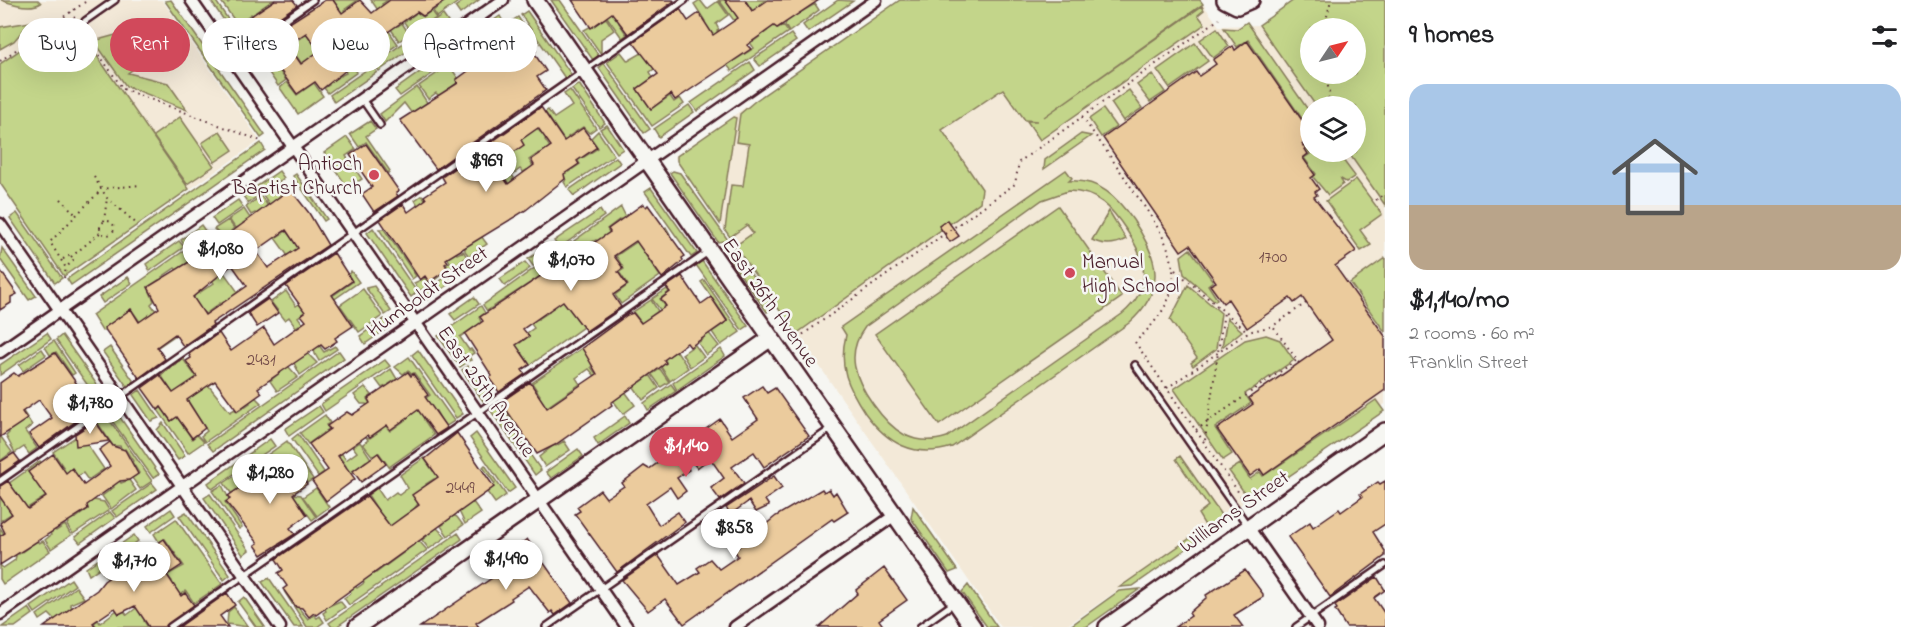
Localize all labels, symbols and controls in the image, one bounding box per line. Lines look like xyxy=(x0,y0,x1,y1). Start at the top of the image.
text: 9 homes xyxy=(1409,17,1494,55)
chip: Buy xyxy=(18,18,98,72)
chip: Rent xyxy=(110,18,190,72)
chip: Filters xyxy=(202,18,299,72)
chip: New xyxy=(311,18,390,72)
chip: Apartment xyxy=(402,18,537,72)
north arrow xyxy=(1300,18,1366,84)
map controls xyxy=(1300,18,1366,162)
icon: filters xyxy=(1868,20,1901,53)
button: layers xyxy=(1300,96,1366,162)
icon: home xyxy=(1601,123,1709,231)
pin: $969 xyxy=(450,142,522,193)
text: $969 xyxy=(470,147,502,176)
place label: Antioch Baptist Church xyxy=(231,150,362,204)
marker: Antioch Baptist Church xyxy=(367,168,381,182)
pin: $1,080 xyxy=(171,230,269,281)
street label: East 26th Avenue xyxy=(714,232,826,374)
text: $1,080 xyxy=(197,235,243,264)
street label: Humboldt Street xyxy=(361,240,495,346)
pin: $1,070 xyxy=(522,241,620,292)
house number: 1700 xyxy=(1259,245,1288,271)
text: $1,070 xyxy=(547,246,595,275)
place label: Manual High School xyxy=(1082,248,1179,304)
marker: Manual High School xyxy=(1063,266,1077,280)
text: $1,140/mo xyxy=(1409,282,1509,320)
street label: East 25th Avenue xyxy=(429,320,542,465)
text: 2 rooms · 60 m² xyxy=(1409,320,1535,349)
house number: 2431 xyxy=(246,348,276,374)
text: Franklin Street xyxy=(1409,349,1528,378)
pin: $1,780 xyxy=(41,384,139,435)
text: $1,780 xyxy=(67,389,113,418)
pin: $1,140 xyxy=(637,427,735,478)
text: $1,140 xyxy=(663,432,709,461)
pin: $1,280 xyxy=(221,454,319,505)
text: $1,280 xyxy=(246,459,294,488)
street label: Williams Street xyxy=(1174,464,1296,562)
house number: 2449 xyxy=(445,476,475,502)
pin: $858 xyxy=(698,509,770,560)
text: $858 xyxy=(715,514,753,543)
pin: $1,490 xyxy=(457,540,555,591)
pin: $1,710 xyxy=(85,542,183,593)
text: $1,490 xyxy=(484,545,528,574)
text: $1,710 xyxy=(111,547,157,576)

